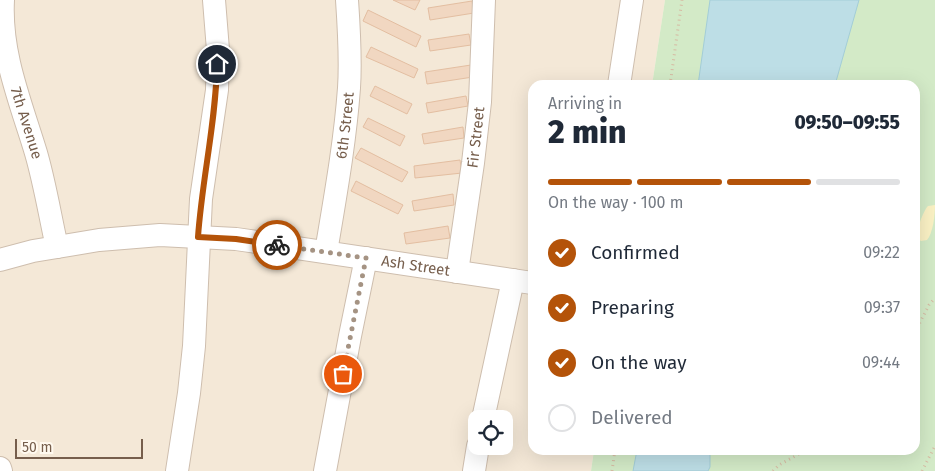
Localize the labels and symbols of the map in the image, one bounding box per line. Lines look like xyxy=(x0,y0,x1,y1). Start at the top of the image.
pin xyxy=(196,43,238,85)
street label: 7th Avenue xyxy=(7,85,46,161)
street label: 6th Street xyxy=(332,91,358,160)
street label: Fir Street xyxy=(463,105,488,169)
courier xyxy=(252,220,302,270)
street label: Ash Street xyxy=(380,252,452,280)
pin xyxy=(322,353,364,395)
scale bar xyxy=(15,436,142,459)

